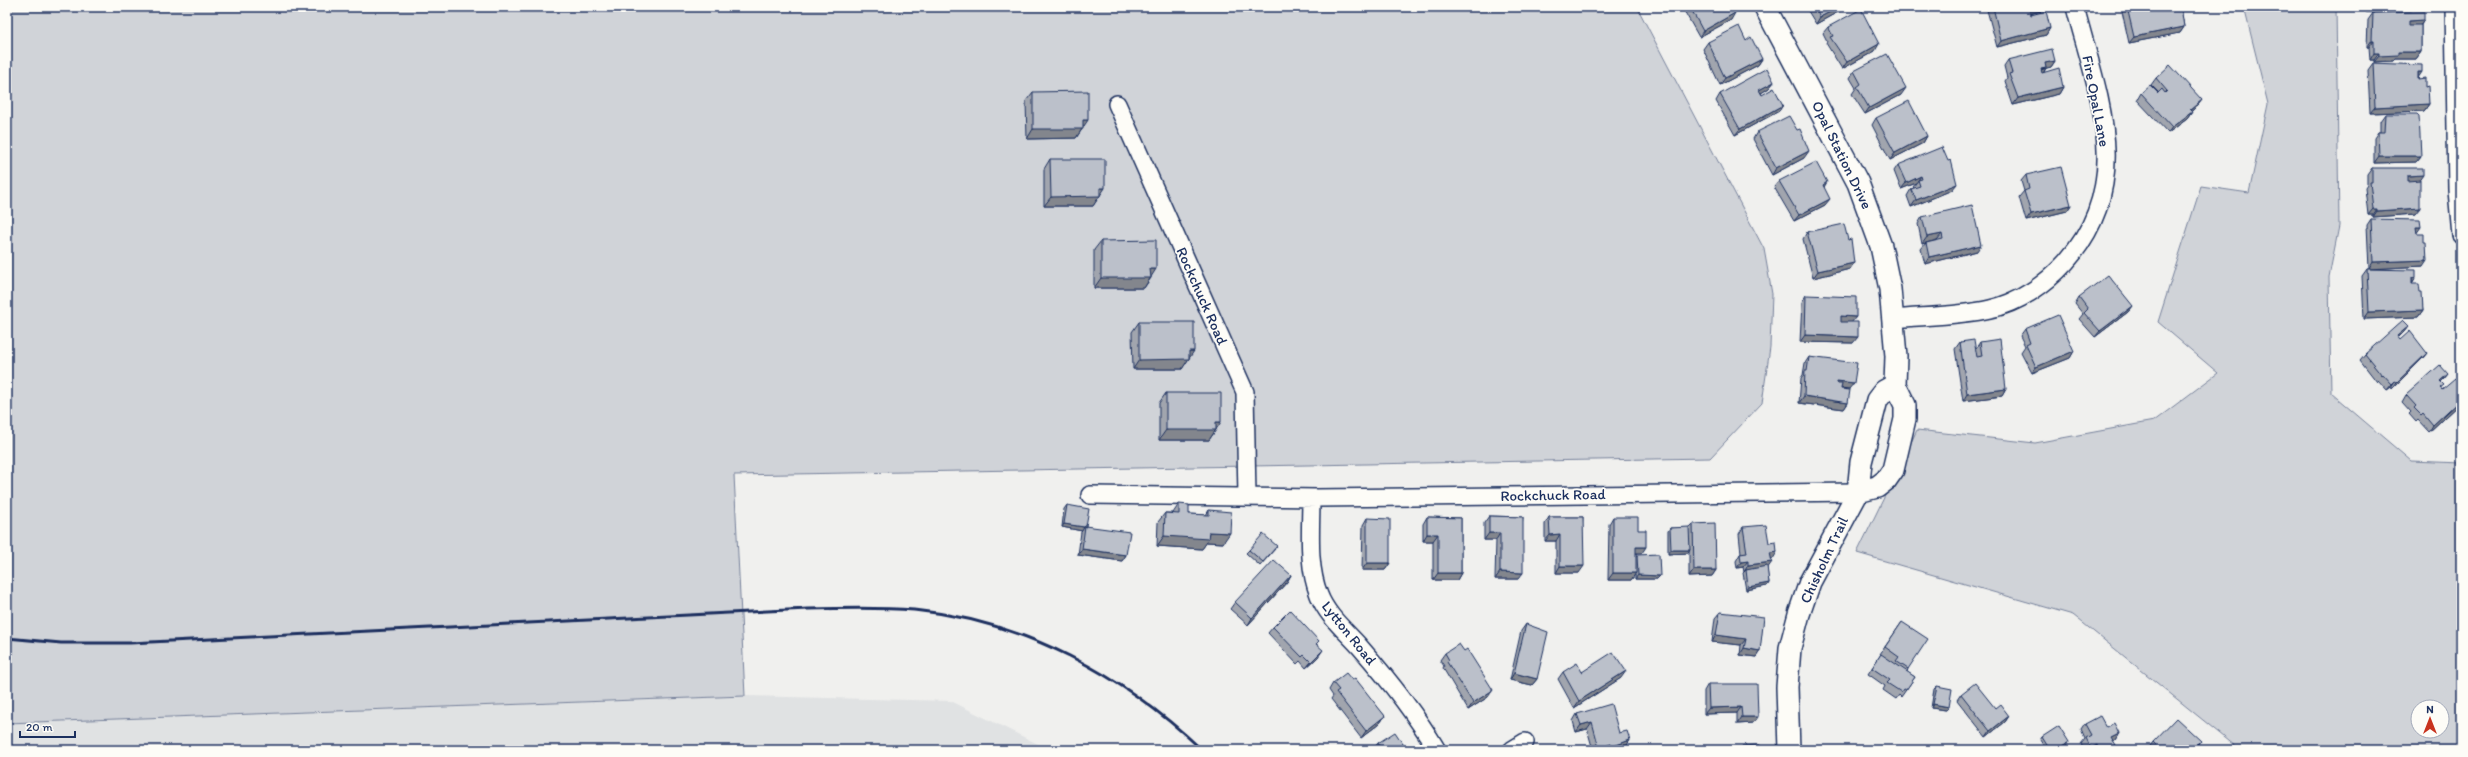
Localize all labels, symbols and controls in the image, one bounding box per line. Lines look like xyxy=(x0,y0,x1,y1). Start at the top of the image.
street label: Fire Opal Lane xyxy=(2078,54,2114,148)
street label: Opal Station Drive xyxy=(1808,98,1876,212)
street label: Rockchuck Road xyxy=(1172,244,1232,348)
street label: Rockchuck Road xyxy=(1500,485,1607,505)
street label: Chisholm Trail xyxy=(1796,513,1852,606)
street label: Lytton Road xyxy=(1318,597,1380,669)
north arrow xyxy=(2410,699,2450,739)
text: N xyxy=(2426,703,2434,716)
scale bar xyxy=(20,713,75,739)
text: 20 m xyxy=(26,720,53,734)

